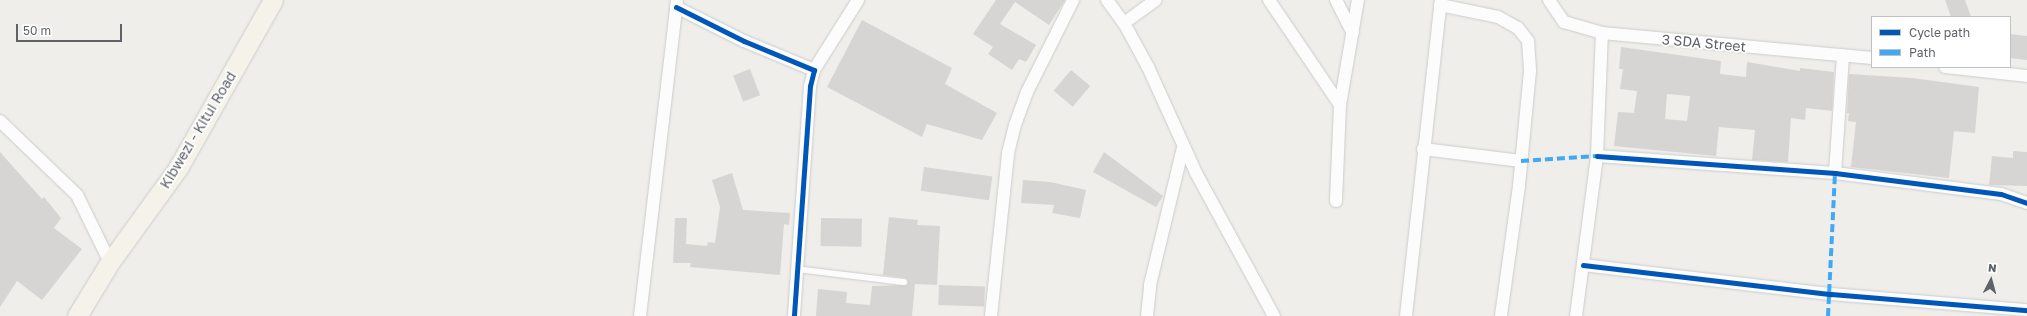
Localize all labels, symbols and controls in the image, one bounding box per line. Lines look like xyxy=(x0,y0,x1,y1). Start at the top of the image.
scale bar xyxy=(18,16,124,42)
legend xyxy=(1871,16,2011,68)
text: 50 m xyxy=(23,23,51,38)
text: Cycle path xyxy=(1909,25,1970,40)
street label: 3 SDA Street xyxy=(1661,31,1747,55)
text: Path xyxy=(1909,45,1936,60)
street label: Kibwezi - Kitui Road xyxy=(156,68,240,192)
north arrow xyxy=(1971,260,2011,300)
text: N xyxy=(1987,261,1997,274)

